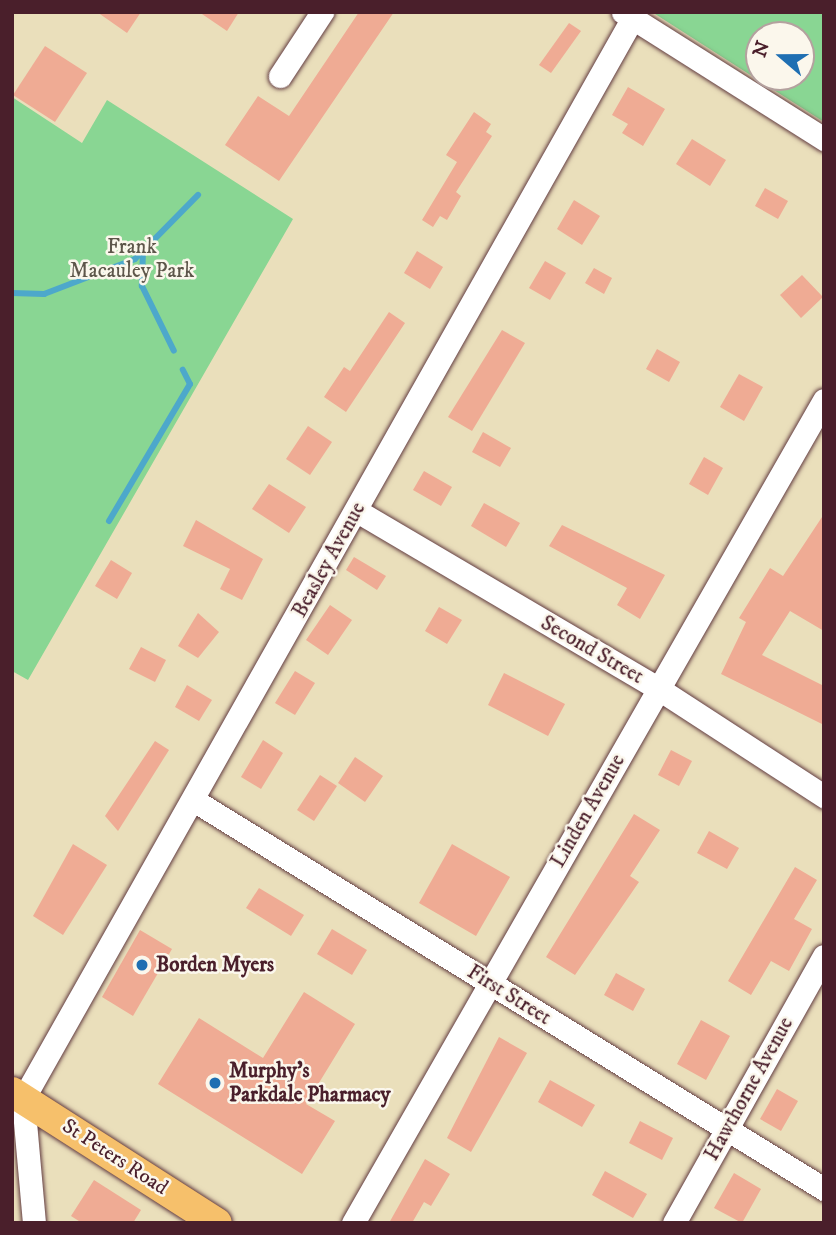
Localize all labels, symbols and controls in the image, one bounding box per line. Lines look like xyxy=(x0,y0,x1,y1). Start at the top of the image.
north arrow xyxy=(745,21,815,91)
text: N xyxy=(748,38,775,61)
park label: Frank Macauley Park xyxy=(70,234,194,284)
street label: Beasley Avenue xyxy=(287,498,371,622)
street label: Second Street xyxy=(536,610,648,690)
street label: Linden Avenue xyxy=(545,750,631,872)
place label: Borden Myers xyxy=(156,952,274,978)
marker: Borden Myers xyxy=(134,957,150,973)
street label: First Street xyxy=(462,959,556,1031)
street label: Hawthorne Avenue xyxy=(699,1013,799,1165)
place label: Murphy's Parkdale Pharmacy xyxy=(229,1058,391,1108)
marker: Murphy's Parkdale Pharmacy xyxy=(207,1075,223,1091)
street label: St Peters Road xyxy=(57,1113,173,1201)

